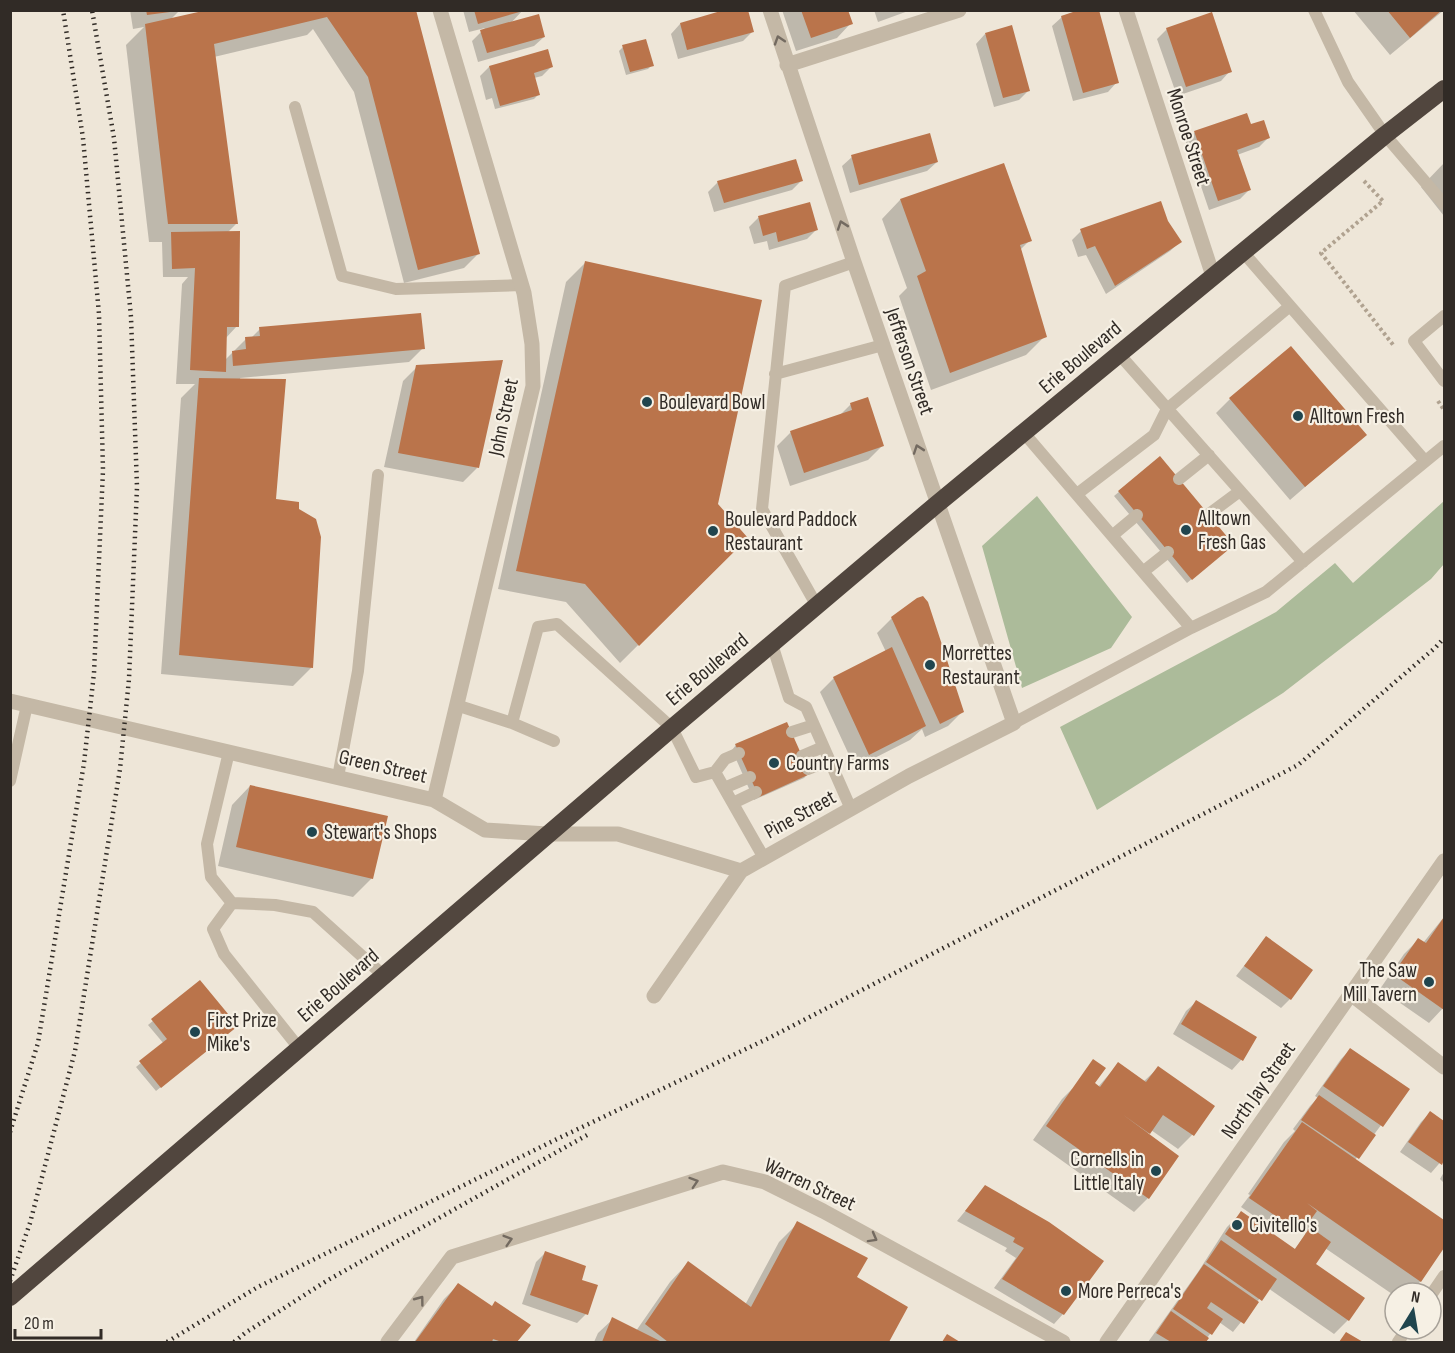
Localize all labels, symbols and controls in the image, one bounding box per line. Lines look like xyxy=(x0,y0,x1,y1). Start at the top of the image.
one-way arrow xyxy=(774,35,786,46)
street label: Monroe Street xyxy=(1161,85,1216,189)
one-way arrow xyxy=(836,220,849,231)
street label: Jefferson Street xyxy=(879,303,939,418)
street label: Erie Boulevard xyxy=(1034,316,1127,399)
street label: John Street xyxy=(483,376,524,459)
place label: Boulevard Bowl xyxy=(659,390,765,415)
marker: Boulevard Bowl xyxy=(640,395,654,409)
place label: Alltown Fresh xyxy=(1309,404,1405,429)
marker: Alltown Fresh xyxy=(1291,409,1305,423)
one-way arrow xyxy=(913,444,926,455)
place label: Alltown Fresh Gas xyxy=(1197,506,1266,555)
place label: Boulevard Paddock Restaurant xyxy=(725,507,857,556)
marker: Alltown Fresh Gas xyxy=(1179,523,1193,537)
marker: Boulevard Paddock Restaurant xyxy=(706,524,720,538)
street label: Erie Boulevard xyxy=(661,628,754,711)
place label: Morrettes Restaurant xyxy=(942,641,1020,690)
marker: Morrettes Restaurant xyxy=(923,658,937,672)
street label: Green Street xyxy=(336,744,429,789)
place label: Country Farms xyxy=(786,751,889,776)
marker: Country Farms xyxy=(767,756,781,770)
street label: Pine Street xyxy=(760,785,840,844)
place label: Stewart's Shops xyxy=(324,820,437,845)
marker: Stewart's Shops xyxy=(305,825,319,839)
street label: Erie Boulevard xyxy=(292,943,384,1028)
place label: The Saw Mill Tavern xyxy=(1343,958,1417,1007)
marker: The Saw Mill Tavern xyxy=(1422,975,1436,989)
place label: First Prize Mike's xyxy=(207,1008,277,1057)
marker: First Prize Mike's xyxy=(188,1025,202,1039)
street label: North Jay Street xyxy=(1216,1037,1301,1144)
place label: Cornells in Little Italy xyxy=(1070,1147,1144,1196)
street label: Warren Street xyxy=(760,1152,859,1216)
marker: Cornells in Little Italy xyxy=(1149,1164,1163,1178)
one-way arrow xyxy=(688,1177,699,1189)
place label: Civitello's xyxy=(1249,1213,1317,1238)
marker: Civitello's xyxy=(1230,1218,1244,1232)
one-way arrow xyxy=(866,1231,877,1242)
one-way arrow xyxy=(502,1235,513,1247)
place label: More Perreca's xyxy=(1078,1279,1181,1304)
north arrow xyxy=(1383,1281,1443,1341)
marker: More Perreca's xyxy=(1059,1284,1073,1298)
text: N xyxy=(1410,1288,1422,1308)
one-way arrow xyxy=(413,1296,424,1307)
scale bar xyxy=(15,1302,100,1340)
text: 20 m xyxy=(24,1313,54,1334)

